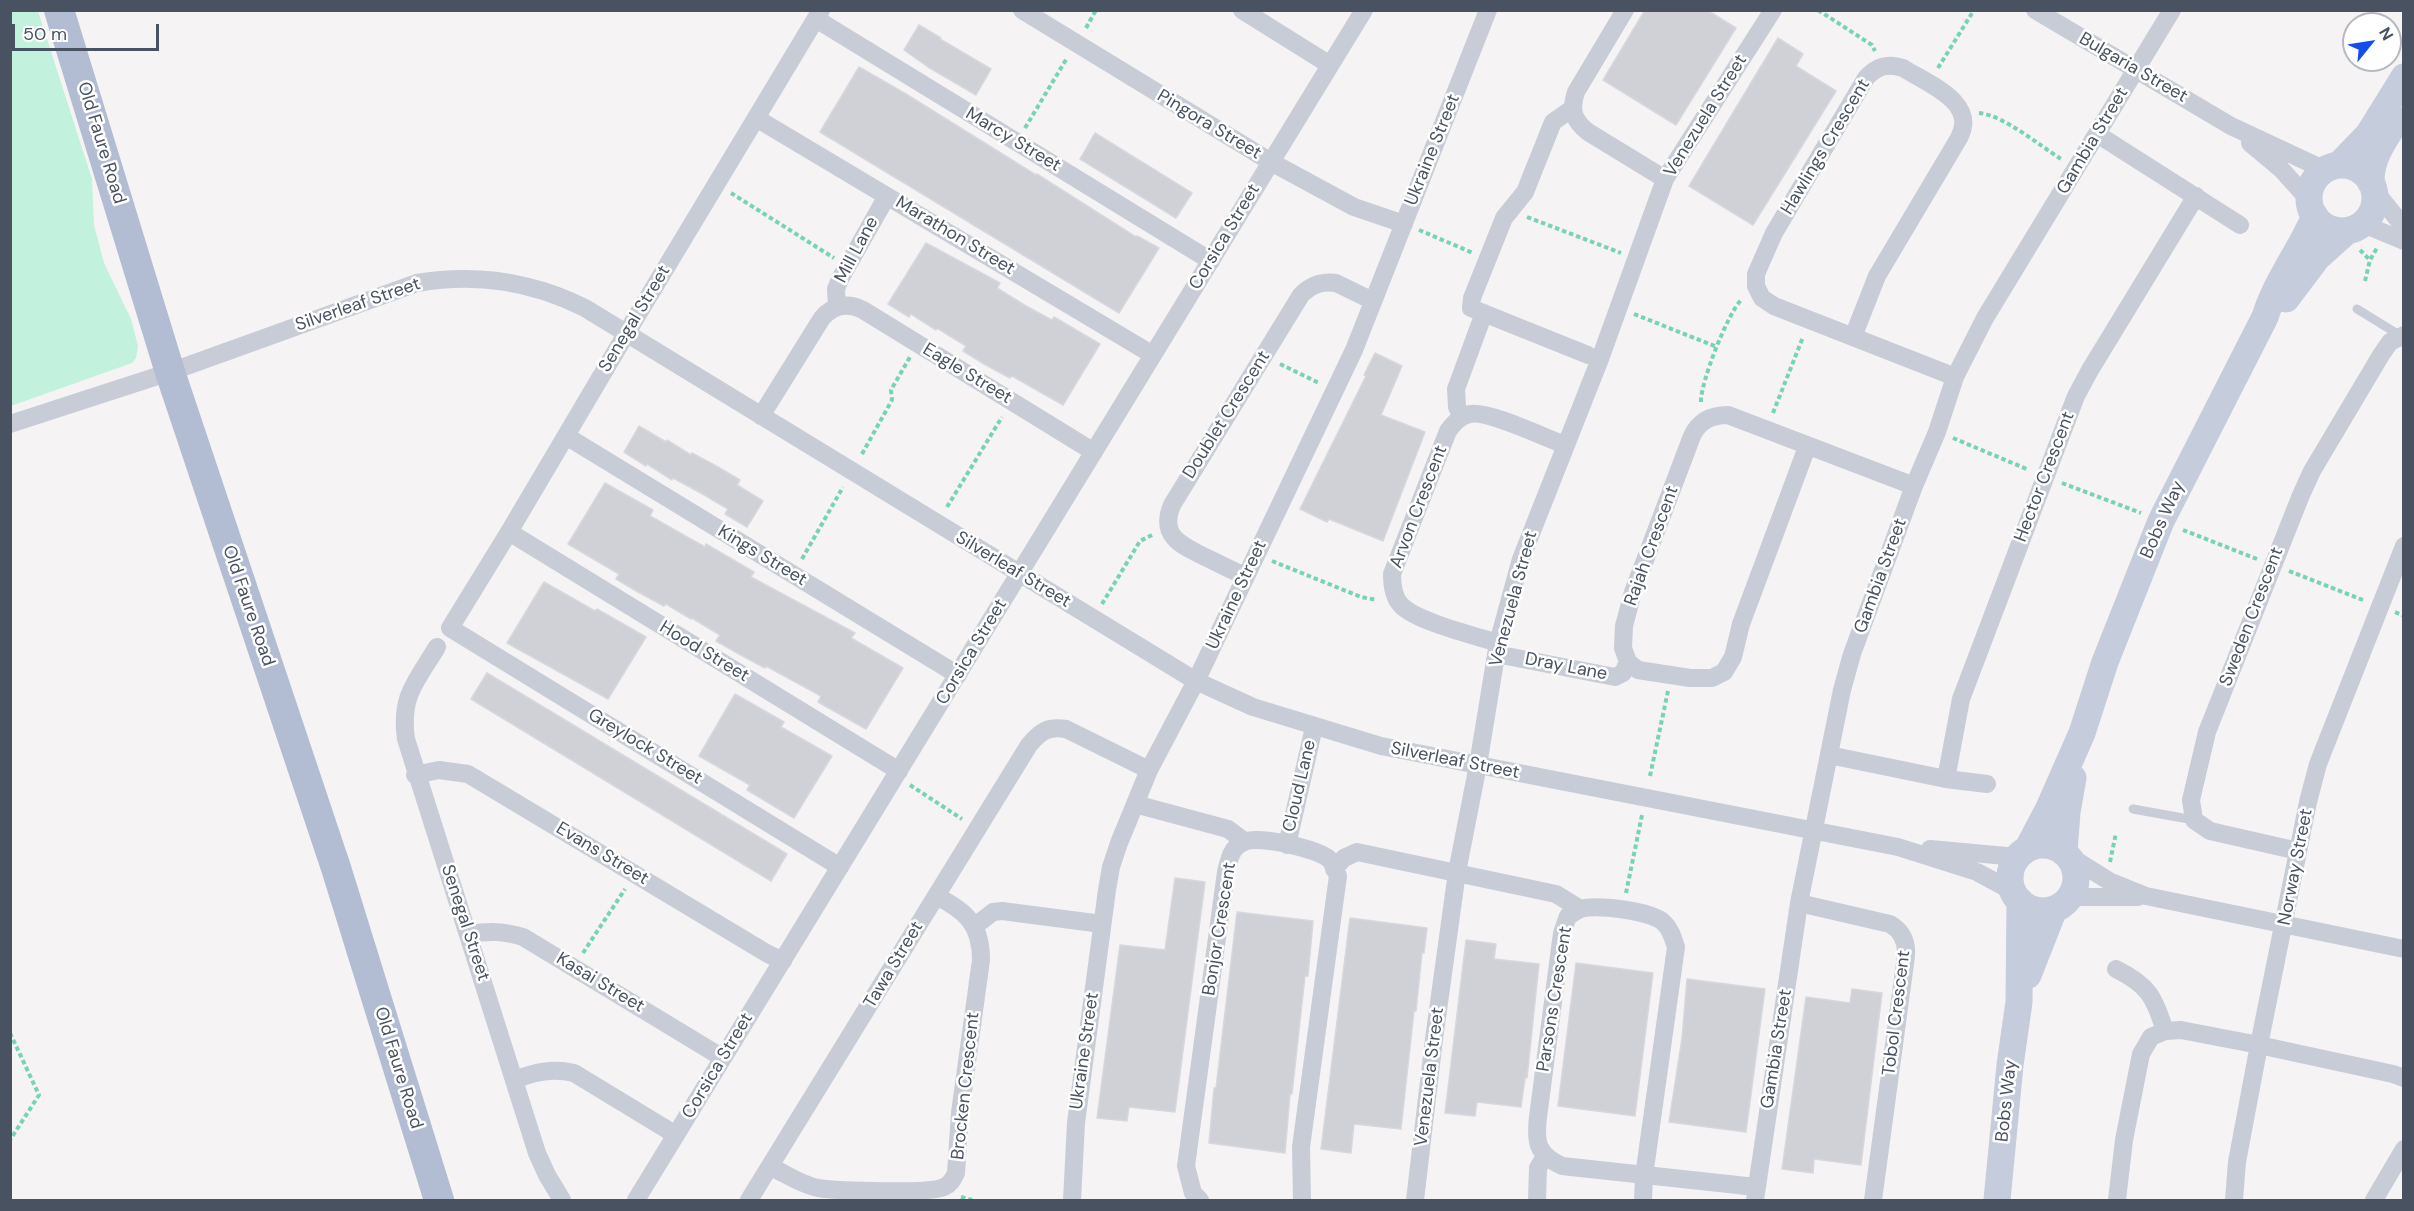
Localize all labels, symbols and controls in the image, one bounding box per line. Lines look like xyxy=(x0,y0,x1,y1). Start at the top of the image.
scale bar xyxy=(15,12,162,50)
north arrow xyxy=(2342,12,2402,72)
text: 50 m xyxy=(23,22,67,46)
text: N xyxy=(2374,23,2398,44)
street label: Bulgaria Street xyxy=(2075,28,2191,108)
street label: Venezuela Street xyxy=(1660,51,1752,181)
street label: Hawlings Crescent xyxy=(1777,75,1875,219)
street label: Old Faure Road xyxy=(72,79,130,207)
street label: Gambia Street xyxy=(2053,84,2133,198)
street label: Pingora Street xyxy=(1153,85,1265,165)
street label: Ukraine Street xyxy=(1401,91,1465,209)
street label: Marcy Street xyxy=(961,103,1065,177)
street label: Corsica Street xyxy=(1185,180,1265,294)
street label: Marathon Street xyxy=(891,192,1019,280)
street label: Mill Lane xyxy=(831,213,883,287)
street label: Senegal Street xyxy=(595,262,675,376)
street label: Silverleaf Street xyxy=(293,274,423,336)
street label: Eagle Street xyxy=(919,339,1015,409)
street label: Doublet Crescent xyxy=(1179,347,1275,483)
street label: Hector Crescent xyxy=(2010,409,2080,545)
street label: Arvon Crescent xyxy=(1386,443,1452,571)
street label: Bobs Way xyxy=(2136,478,2190,562)
street label: Rajah Crescent xyxy=(1620,483,1684,609)
street label: Gambia Street xyxy=(1850,516,1912,636)
street label: Kings Street xyxy=(714,521,810,591)
street label: Silverleaf Street xyxy=(951,527,1075,613)
street label: Venezuela Street xyxy=(1485,529,1543,669)
street label: Ukraine Street xyxy=(1202,537,1272,653)
street label: Old Faure Road xyxy=(217,543,279,669)
street label: Sweden Crescent xyxy=(2216,544,2288,690)
street label: Corsica Street xyxy=(932,595,1012,709)
street label: Hood Street xyxy=(655,617,753,687)
street label: Dray Lane xyxy=(1523,648,1609,686)
street label: Greylock Street xyxy=(584,704,706,790)
street label: Cloud Lane xyxy=(1279,738,1321,834)
street label: Silverleaf Street xyxy=(1389,738,1521,784)
street label: Norway Street xyxy=(2274,807,2318,927)
street label: Evans Street xyxy=(552,818,652,890)
street label: Bonjor Crescent xyxy=(1199,861,1241,997)
street label: Senegal Street xyxy=(436,862,494,984)
street label: Tawa Street xyxy=(860,918,928,1012)
street label: Parsons Crescent xyxy=(1533,925,1577,1073)
street label: Kasai Street xyxy=(552,948,648,1018)
street label: Tobol Crescent xyxy=(1879,949,1915,1077)
street label: Gambia Street xyxy=(1757,988,1797,1110)
street label: Ukraine Street xyxy=(1066,991,1104,1111)
street label: Old Faure Road xyxy=(369,1004,427,1132)
street label: Venezuela Street xyxy=(1411,1006,1449,1148)
street label: Corsica Street xyxy=(678,1009,758,1123)
street label: Brocken Crescent xyxy=(948,1011,984,1161)
street label: Bobs Way xyxy=(1992,1059,2022,1143)

